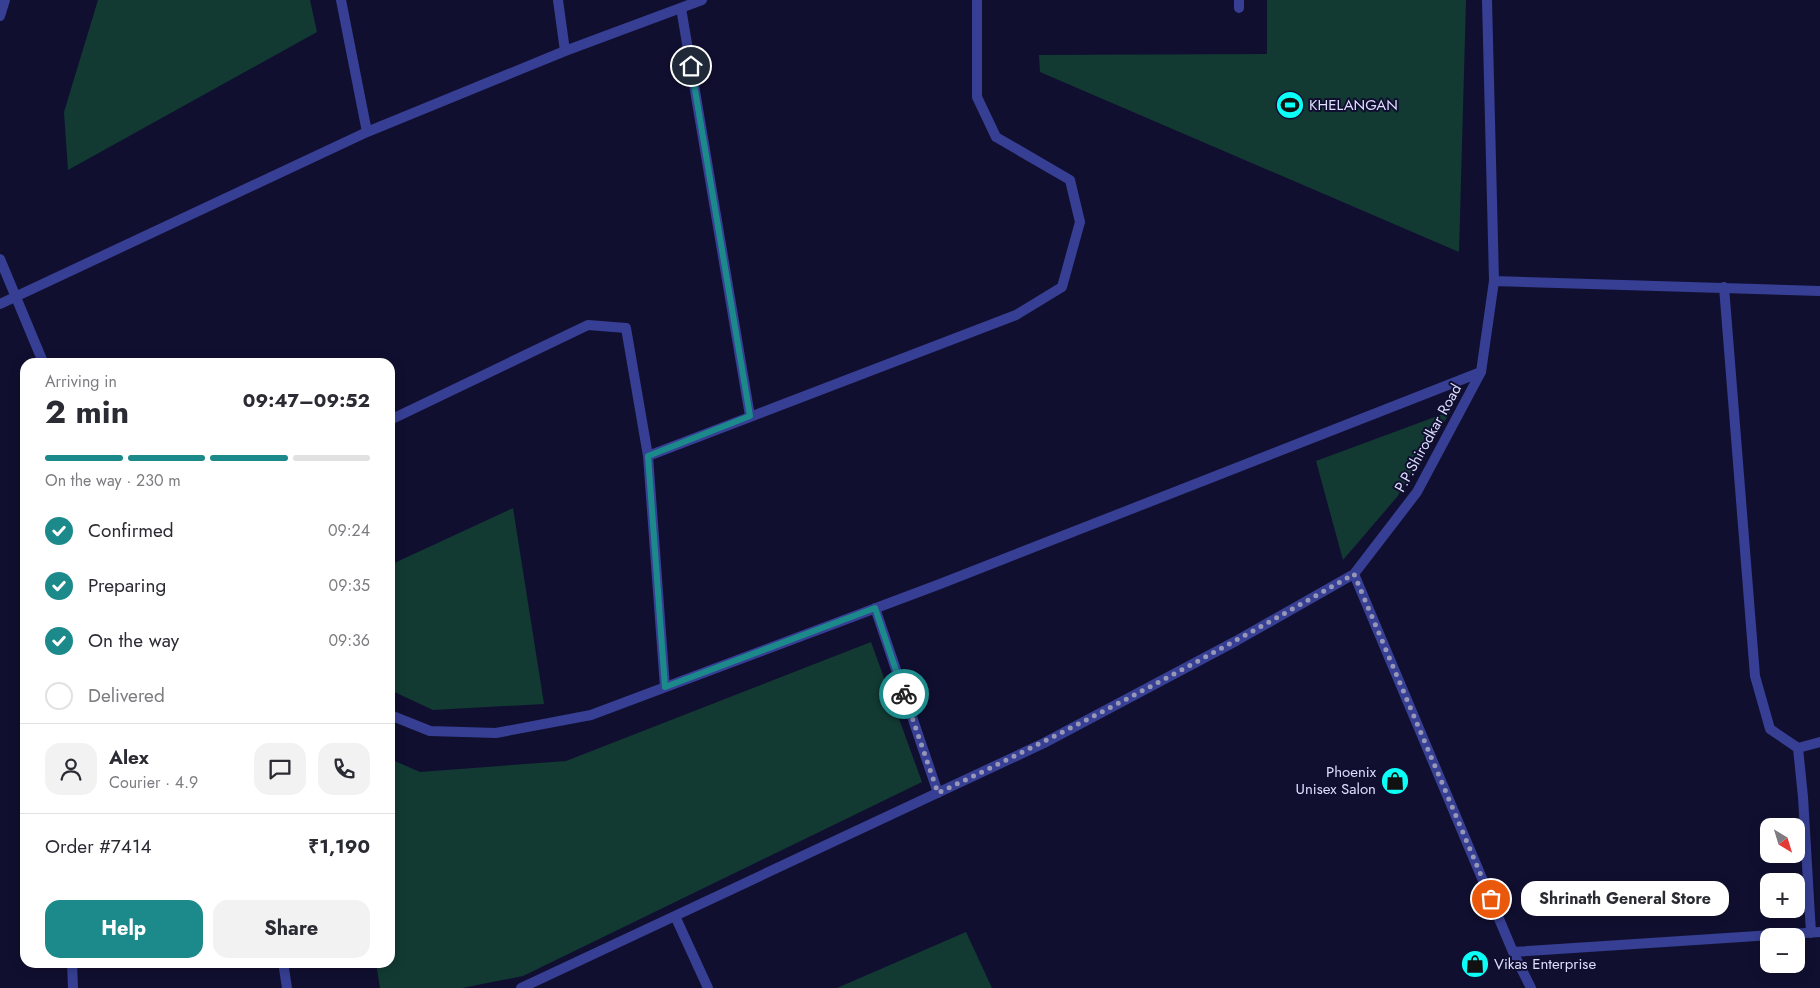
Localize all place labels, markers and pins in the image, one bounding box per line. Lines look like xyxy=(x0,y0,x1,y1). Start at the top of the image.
pin xyxy=(670,45,712,87)
sports icon: KHELANGAN xyxy=(1275,90,1305,120)
place label: KHELANGAN xyxy=(1309,94,1398,116)
place label: Phoenix Unisex Salon xyxy=(1296,761,1377,800)
shop icon: Phoenix Unisex Salon xyxy=(1380,766,1410,796)
pin xyxy=(1470,878,1512,920)
callout: Shrinath General Store xyxy=(1521,882,1728,916)
shop icon: Vikas Enterprise xyxy=(1460,949,1490,979)
place label: Vikas Enterprise xyxy=(1494,953,1596,975)

